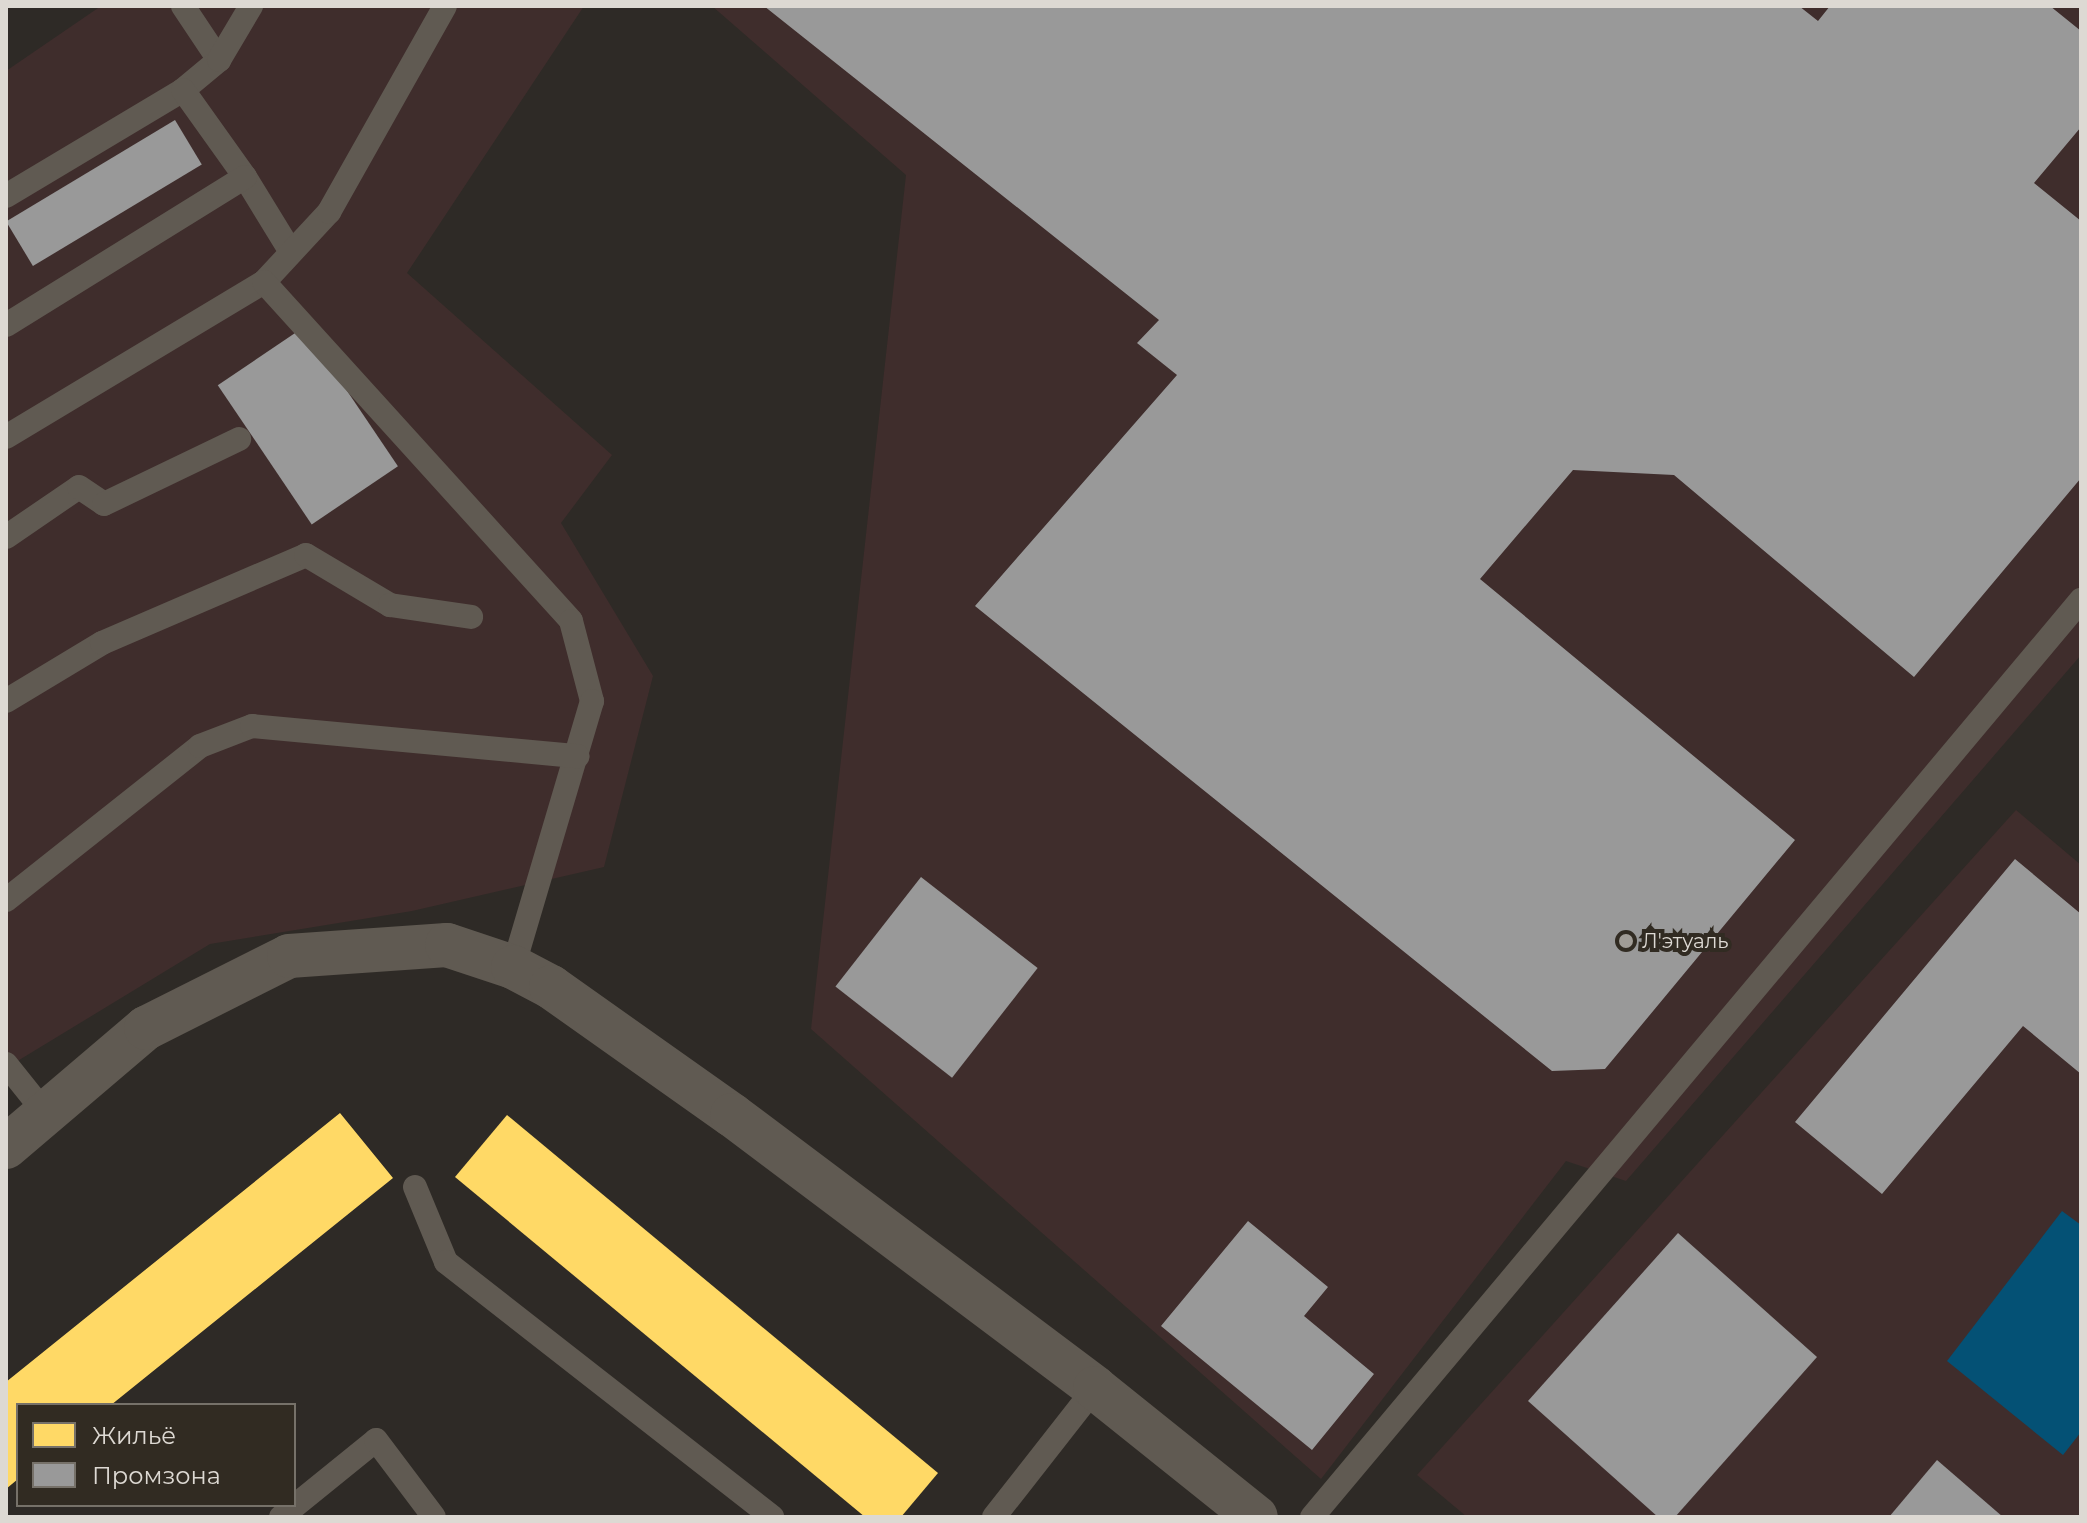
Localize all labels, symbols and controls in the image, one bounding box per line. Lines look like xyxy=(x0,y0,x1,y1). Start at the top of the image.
place label: Л'этуаль xyxy=(1642,929,1729,953)
marker: Л'этуаль xyxy=(1617,932,1635,950)
legend xyxy=(16,1403,296,1507)
text: Жильё xyxy=(92,1421,176,1450)
text: Промзона xyxy=(92,1461,221,1490)

